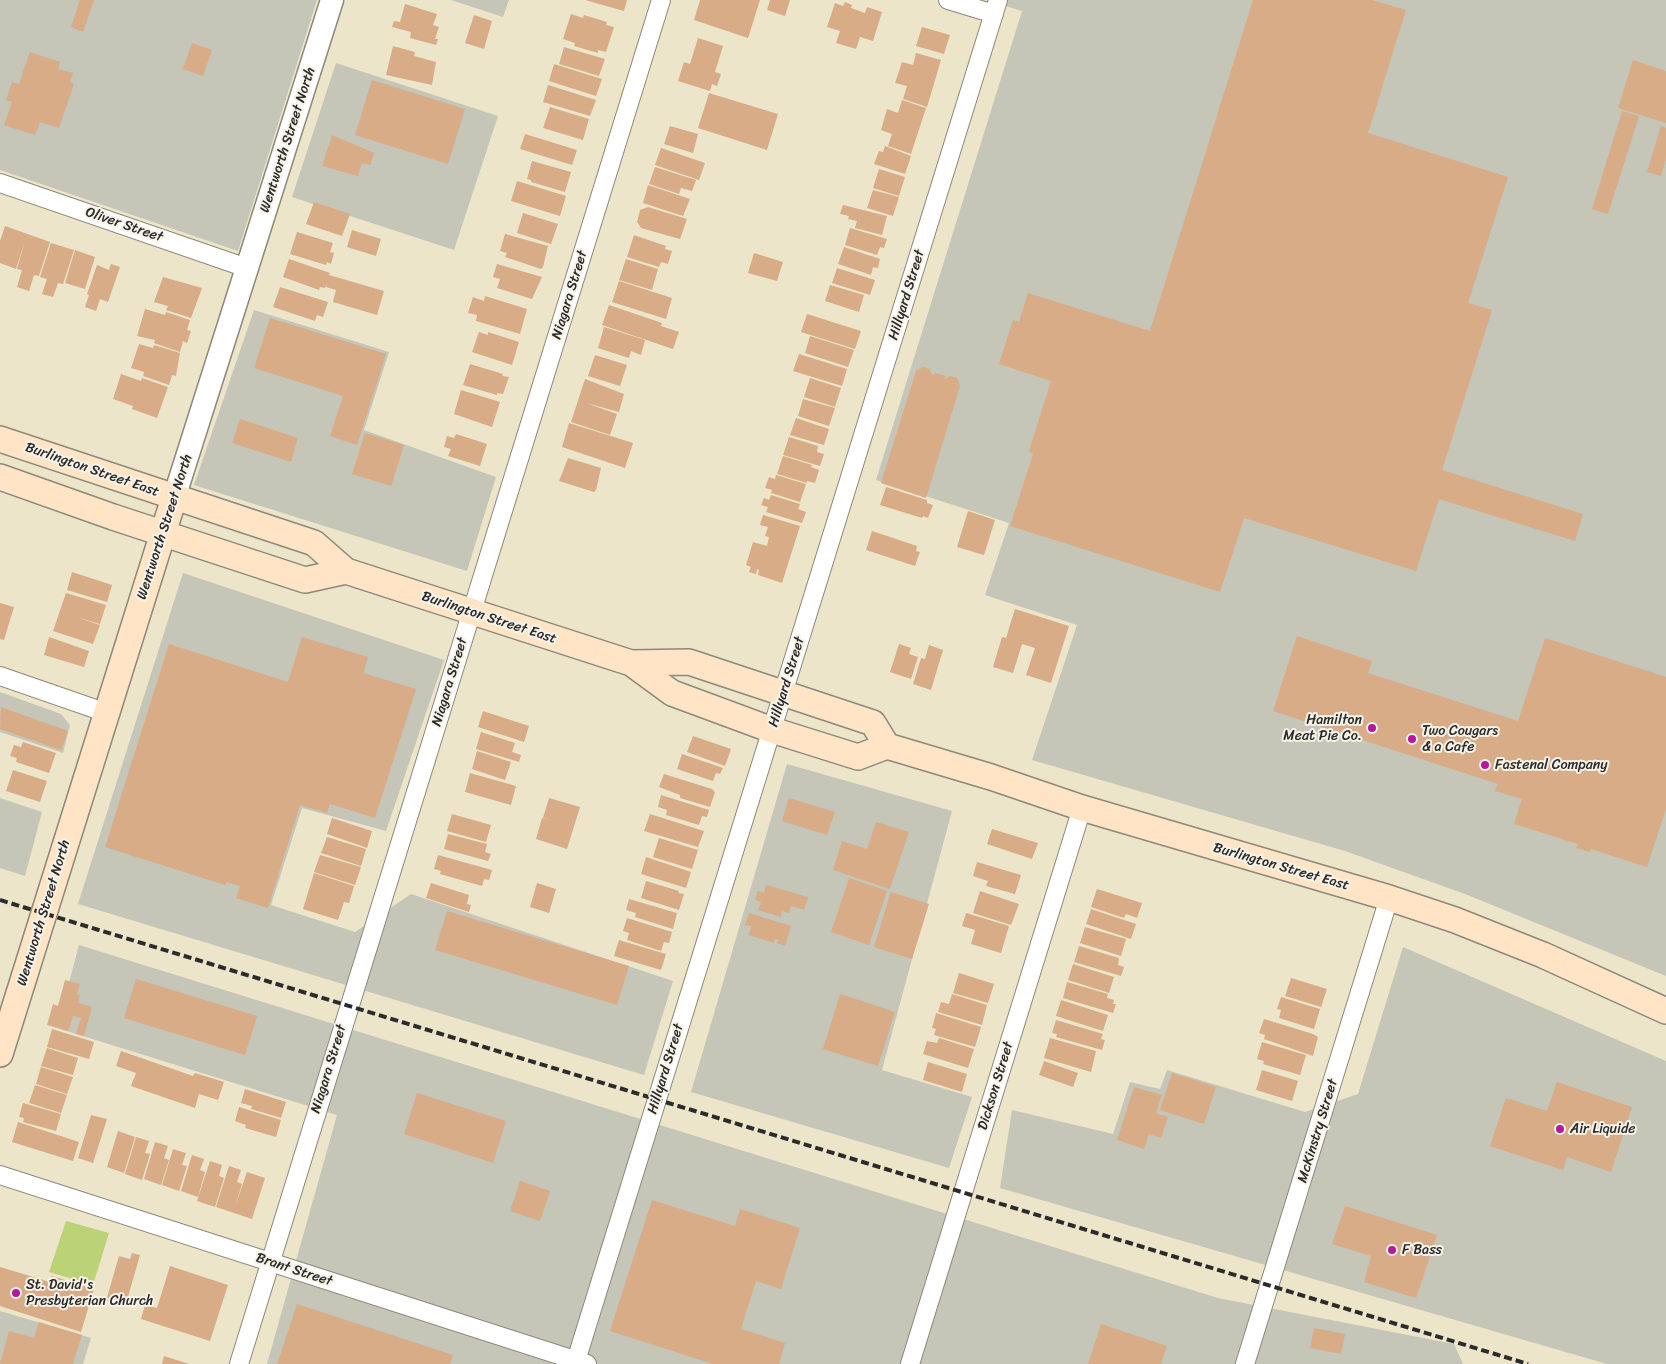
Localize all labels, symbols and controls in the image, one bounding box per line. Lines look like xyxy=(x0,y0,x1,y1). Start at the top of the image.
street label: Wentworth Street North xyxy=(257,65,319,215)
street label: Oliver Street xyxy=(83,204,165,246)
street label: Hillyard Street xyxy=(885,248,929,342)
street label: Niagara Street xyxy=(549,249,591,341)
street label: Burlington Street East xyxy=(23,439,161,501)
street label: Wentworth Street North xyxy=(134,452,196,602)
street label: Burlington Street East xyxy=(420,588,558,648)
street label: Hillyard Street xyxy=(765,635,809,729)
street label: Niagara Street xyxy=(429,636,471,728)
place label: Hamilton Meat Pie Co. xyxy=(1283,712,1362,744)
marker: Hamilton Meat Pie Co. xyxy=(1366,722,1378,734)
place label: Two Cougars & a Cafe xyxy=(1422,723,1498,756)
marker: Two Cougars & a Cafe xyxy=(1406,733,1418,745)
place label: Fastenal Company xyxy=(1495,757,1608,773)
marker: Fastenal Company xyxy=(1479,759,1491,771)
street label: Wentworth Street North xyxy=(14,838,74,988)
street label: Burlington Street East xyxy=(1211,840,1351,894)
street label: Hillyard Street xyxy=(644,1022,688,1116)
street label: Niagara Street xyxy=(308,1023,350,1115)
street label: Dickson Street xyxy=(975,1040,1017,1132)
street label: McKinstry Street xyxy=(1294,1077,1342,1185)
place label: Air Liquide xyxy=(1570,1121,1636,1137)
marker: Air Liquide xyxy=(1554,1123,1566,1135)
place label: F Bass xyxy=(1402,1242,1442,1258)
marker: F Bass xyxy=(1386,1244,1398,1256)
street label: Brant Street xyxy=(254,1250,334,1290)
place label: St. David's Presbyterian Church xyxy=(26,1277,153,1310)
marker: St. David's Presbyterian Church xyxy=(10,1287,22,1299)

